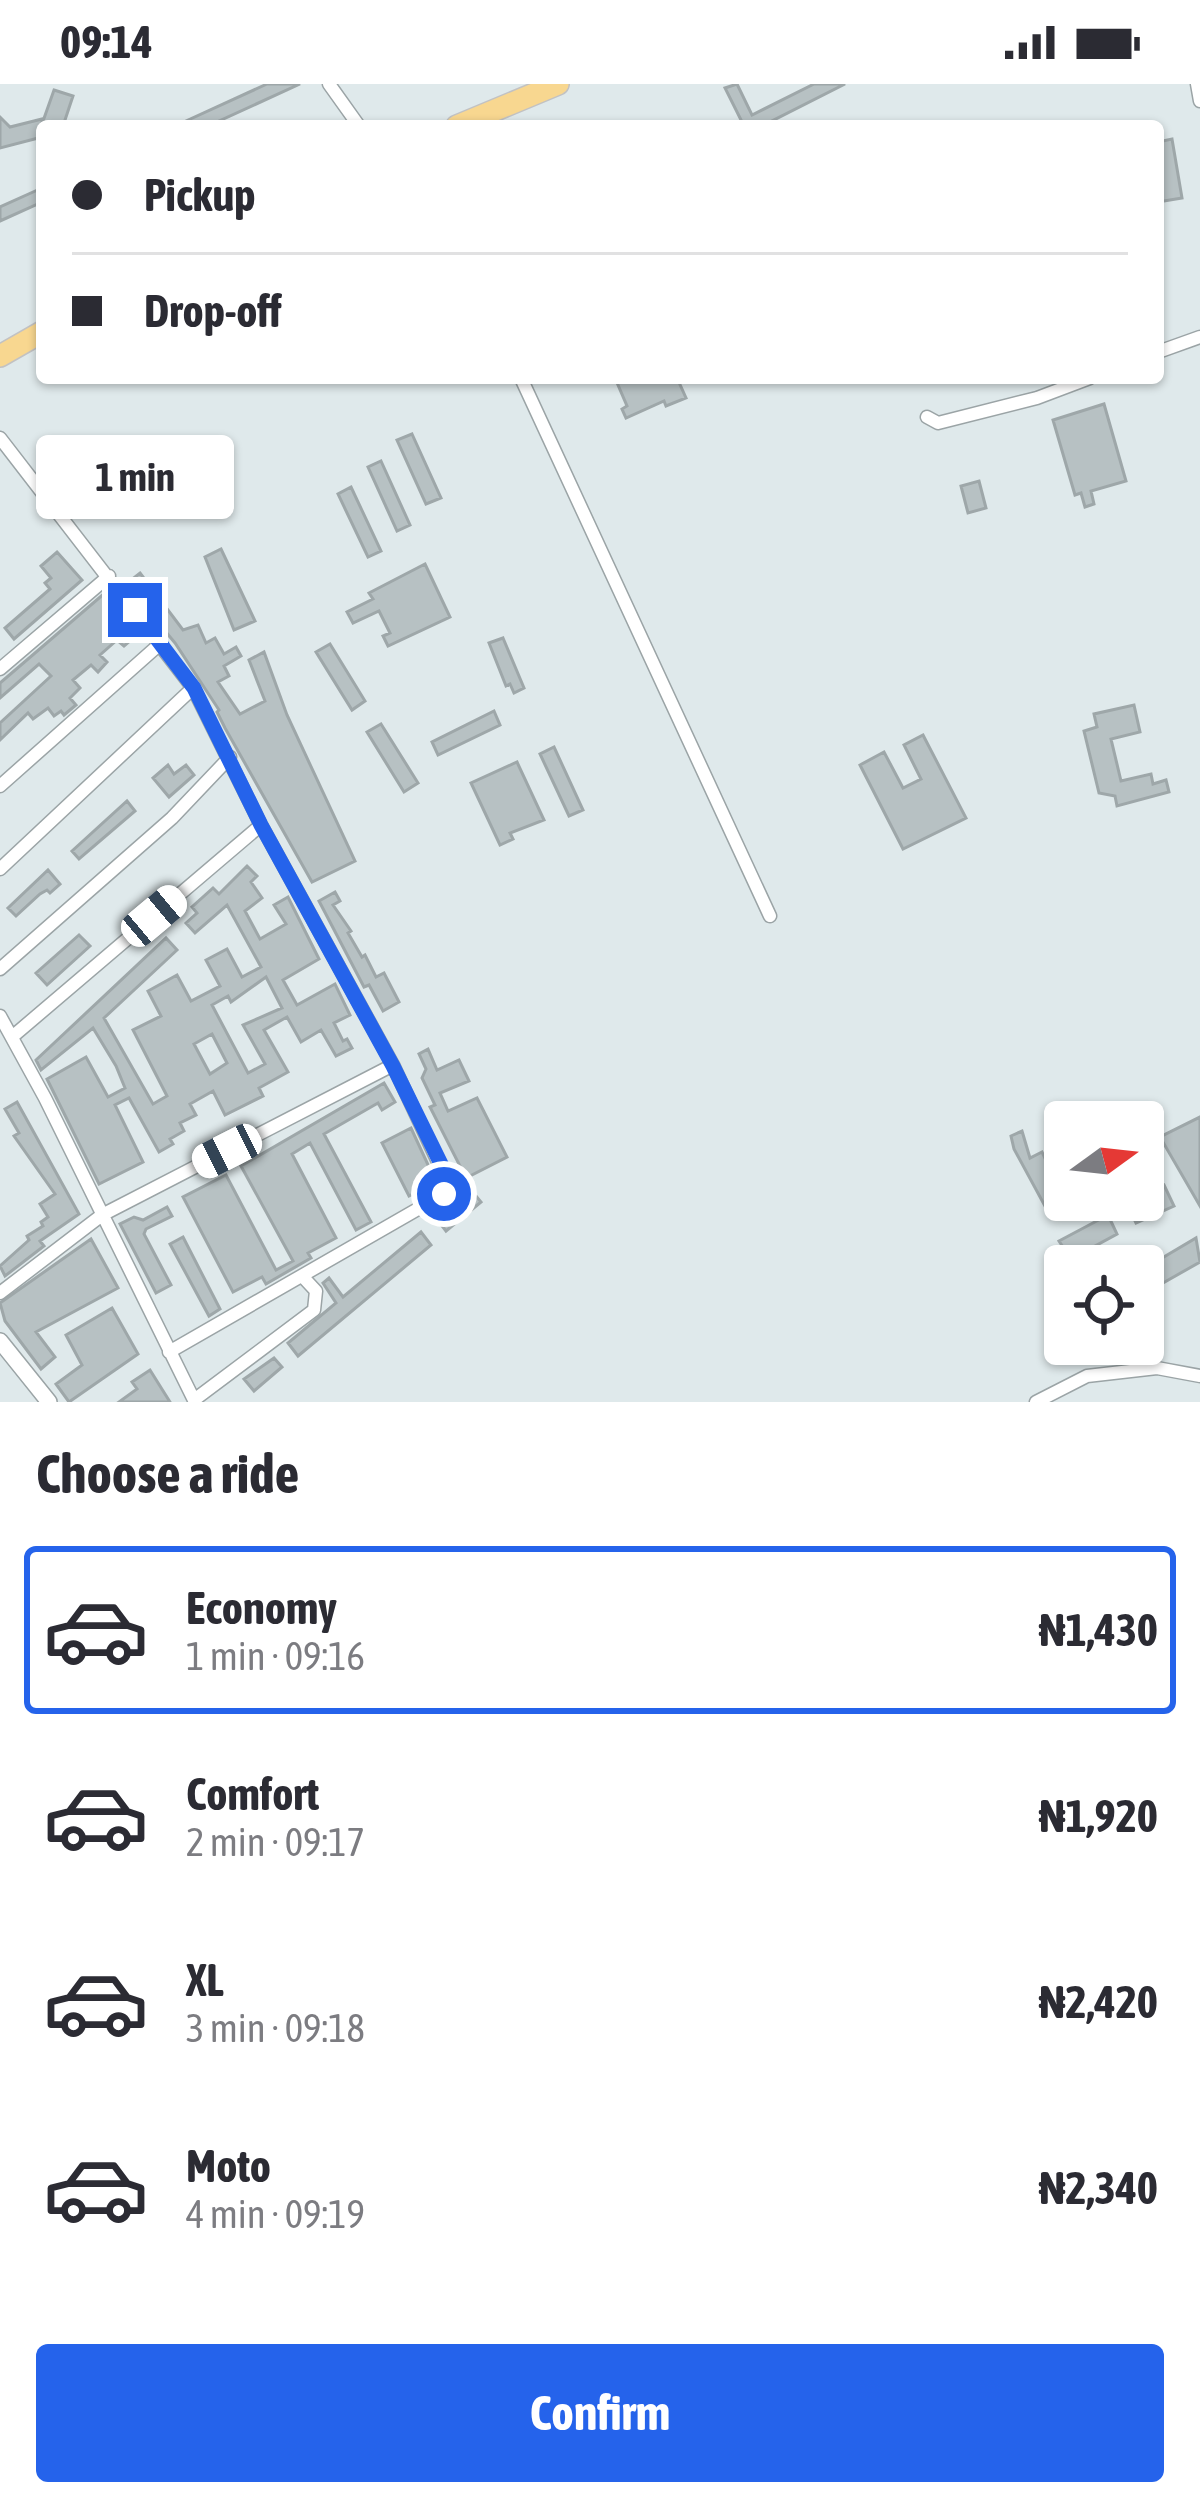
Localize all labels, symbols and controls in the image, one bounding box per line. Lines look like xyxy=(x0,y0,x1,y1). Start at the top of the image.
text: 09:14 xyxy=(60,16,153,68)
text: Pickup xyxy=(144,169,255,221)
text: Drop-off xyxy=(144,285,282,337)
callout: 1 min xyxy=(36,436,234,520)
text: 1 min xyxy=(95,455,175,499)
route end xyxy=(108,583,162,637)
car xyxy=(115,879,193,953)
north arrow xyxy=(1044,1101,1164,1221)
map controls xyxy=(1044,1101,1164,1365)
car xyxy=(187,1119,267,1183)
route start xyxy=(417,1167,471,1221)
button: locate xyxy=(1044,1245,1164,1365)
text: Choose a ride xyxy=(36,1443,299,1504)
icon: car xyxy=(42,1576,150,1684)
text: Economy xyxy=(186,1582,337,1634)
text: ₦1,430 xyxy=(1039,1604,1158,1656)
text: 1 min · 09:16 xyxy=(186,1634,365,1678)
icon: car xyxy=(42,1762,150,1870)
text: Comfort xyxy=(186,1768,319,1820)
text: ₦1,920 xyxy=(1039,1790,1158,1842)
text: 2 min · 09:17 xyxy=(186,1820,365,1864)
icon: car xyxy=(42,1948,150,2056)
text: XL xyxy=(186,1954,224,2006)
text: ₦2,420 xyxy=(1039,1976,1158,2028)
text: 3 min · 09:18 xyxy=(186,2006,365,2050)
icon: car xyxy=(42,2134,150,2242)
text: Moto xyxy=(186,2140,271,2192)
text: ₦2,340 xyxy=(1039,2162,1158,2214)
text: 4 min · 09:19 xyxy=(186,2192,365,2236)
button: Confirm xyxy=(36,2344,1164,2482)

